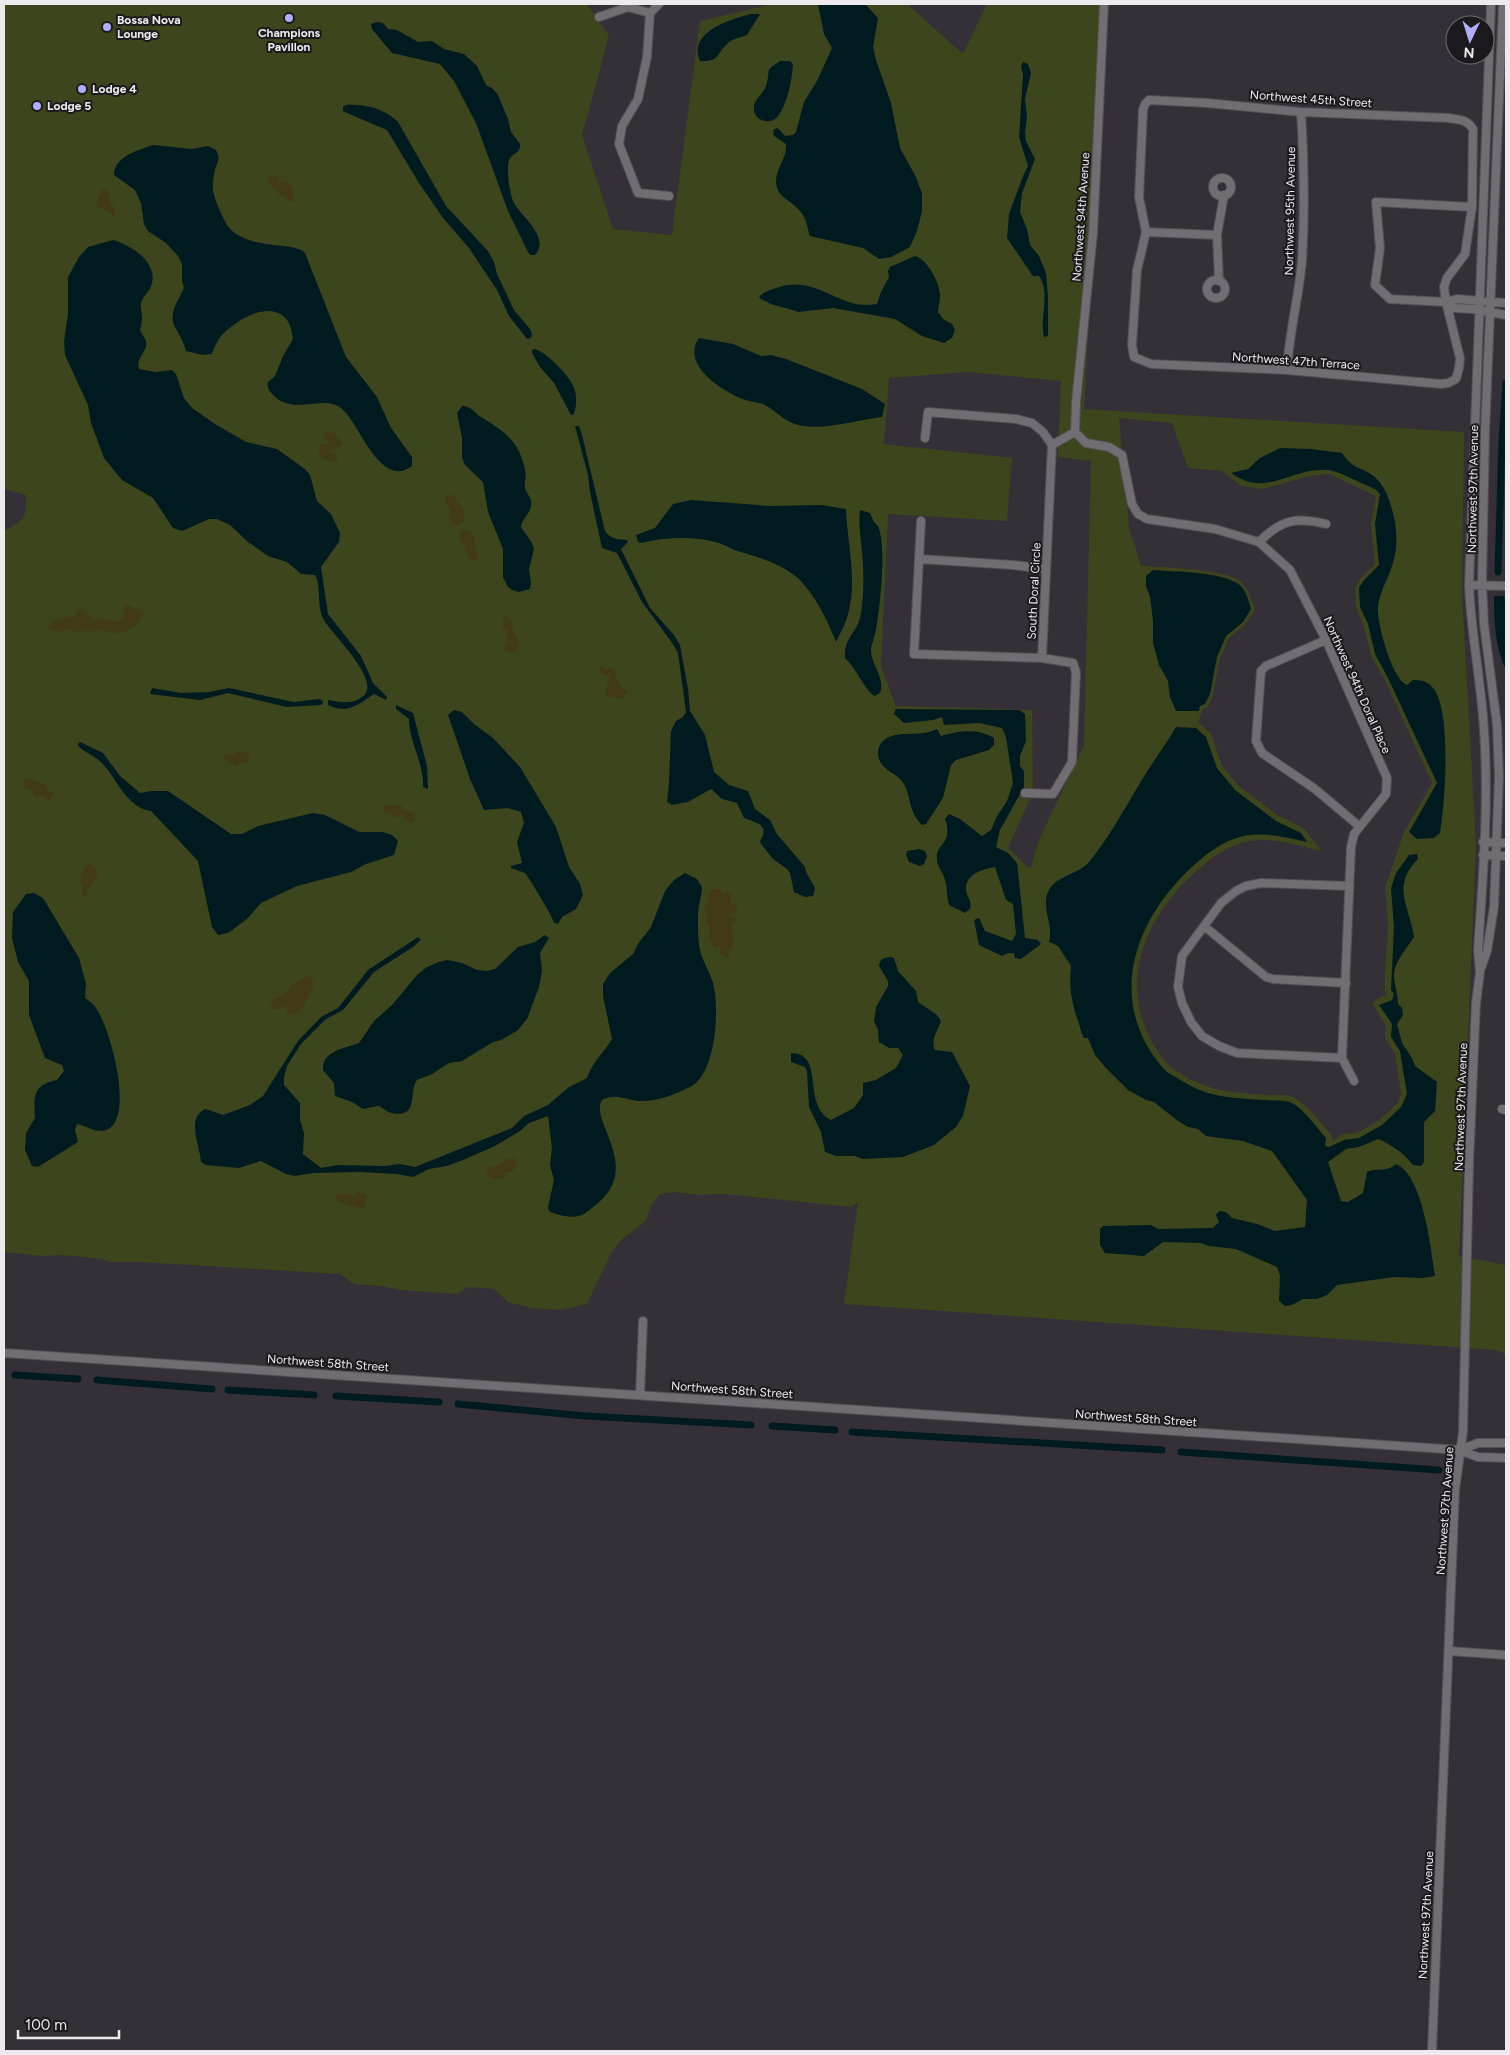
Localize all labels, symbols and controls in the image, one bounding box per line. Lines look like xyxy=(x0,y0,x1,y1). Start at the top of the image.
marker: Champions Pavillon xyxy=(283,12,295,24)
place label: Bossa Nova Lounge xyxy=(117,13,181,41)
north arrow xyxy=(1445,15,1495,65)
marker: Bossa Nova Lounge xyxy=(101,21,113,33)
place label: Champions Pavillon xyxy=(258,26,320,54)
text: N xyxy=(1463,44,1475,61)
place label: Lodge 4 xyxy=(92,82,137,96)
marker: Lodge 4 xyxy=(76,83,88,95)
street label: Northwest 45th Street xyxy=(1249,88,1373,110)
place label: Lodge 5 xyxy=(47,99,91,113)
marker: Lodge 5 xyxy=(31,100,43,112)
street label: Northwest 95th Avenue xyxy=(1282,146,1298,276)
street label: Northwest 94th Avenue xyxy=(1070,152,1093,282)
street label: Northwest 47th Terrace xyxy=(1232,350,1361,372)
street label: Northwest 97th Avenue xyxy=(1465,424,1481,553)
street label: South Doral Circle xyxy=(1024,542,1044,640)
street label: Northwest 94th Doral Place xyxy=(1320,614,1394,756)
street label: Northwest 97th Avenue xyxy=(1452,1042,1470,1171)
street label: Northwest 58th Street xyxy=(266,1352,390,1374)
street label: Northwest 58th Street xyxy=(670,1379,794,1401)
street label: Northwest 58th Street xyxy=(1074,1407,1198,1429)
street label: Northwest 97th Avenue xyxy=(1434,1446,1456,1576)
street label: Northwest 97th Avenue xyxy=(1416,1850,1436,1979)
scale bar xyxy=(18,2008,119,2040)
text: 100 m xyxy=(25,2016,67,2034)

